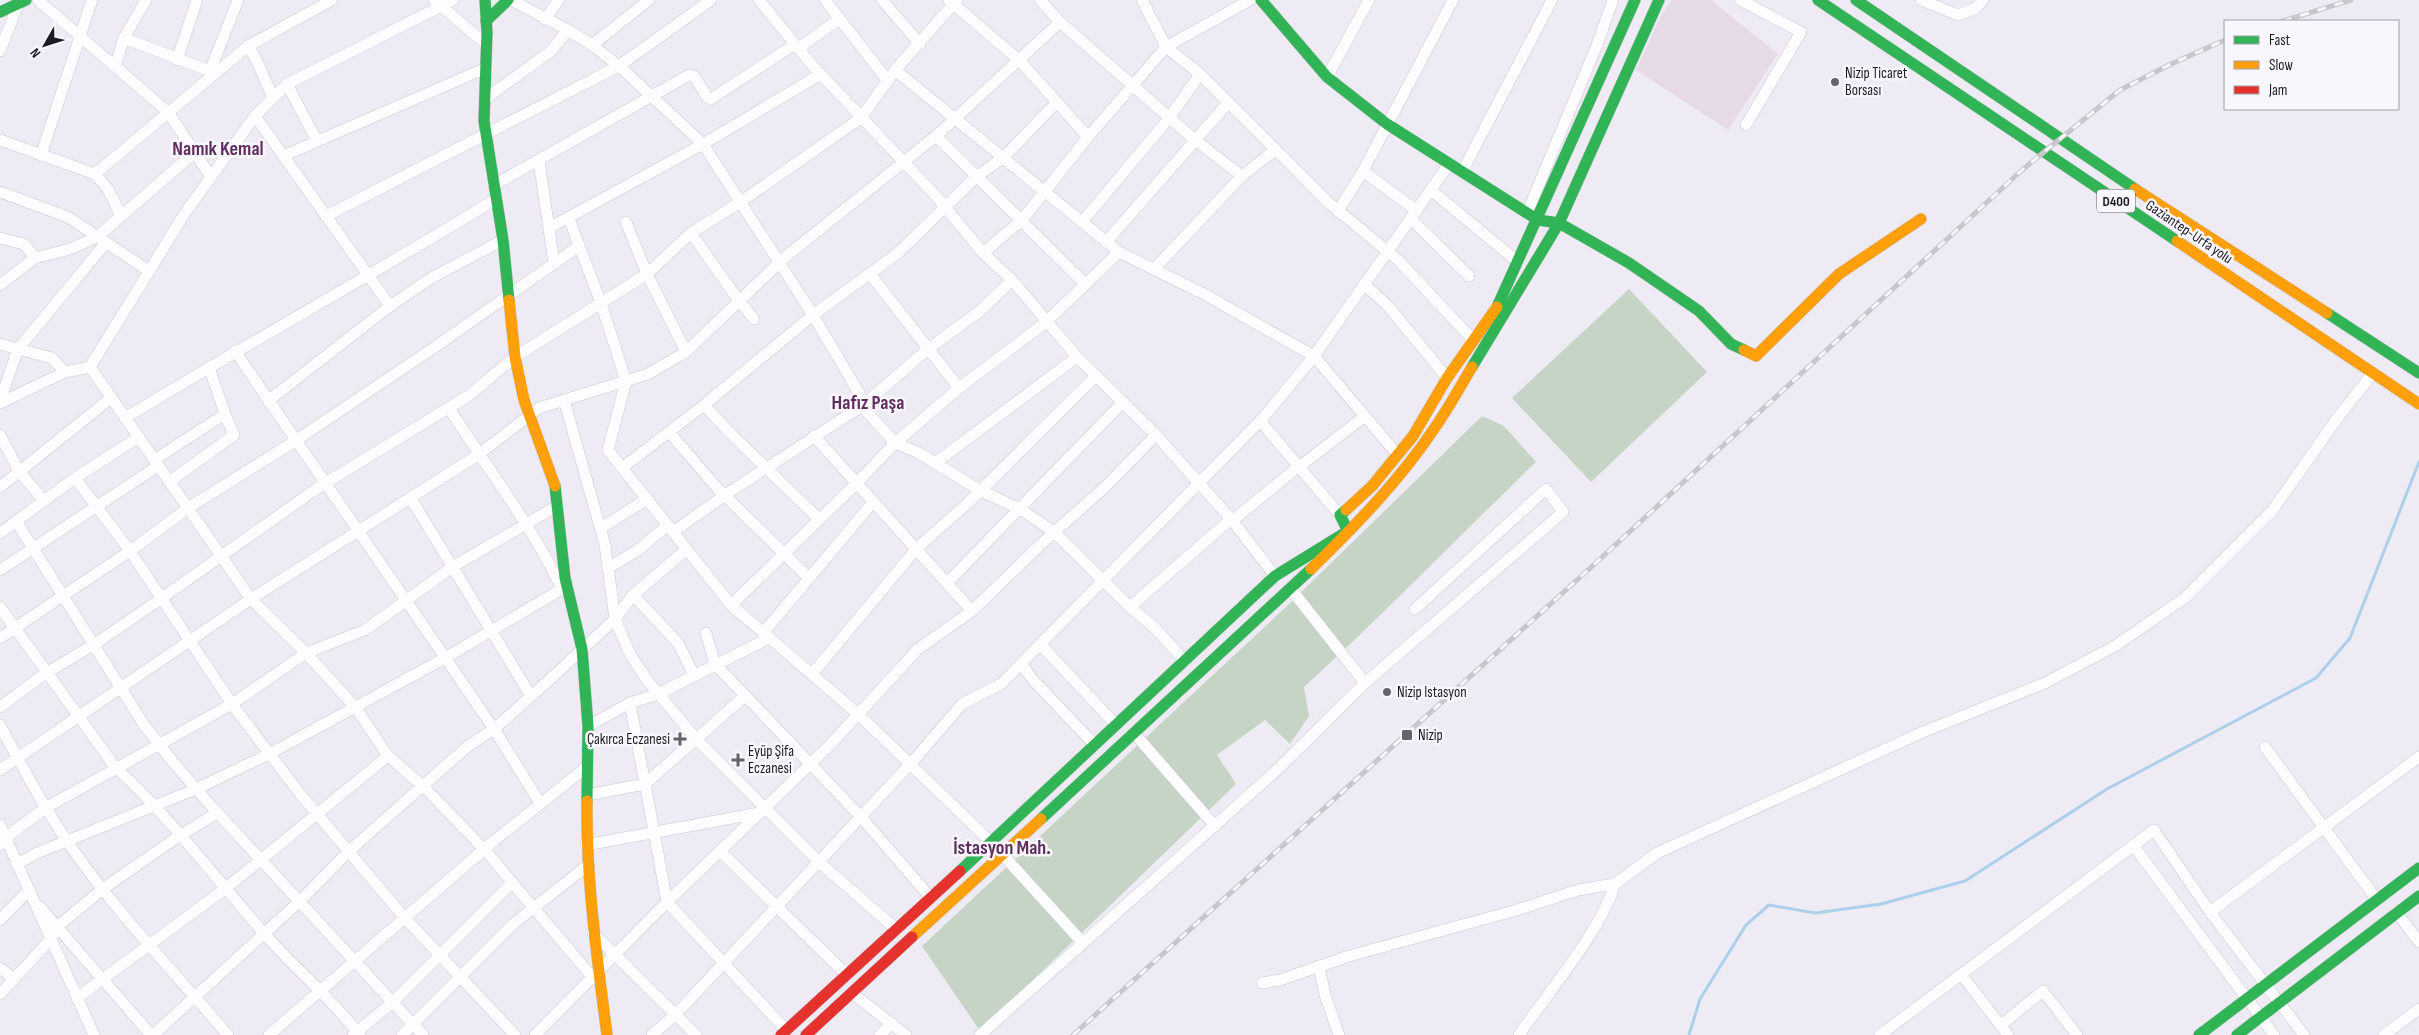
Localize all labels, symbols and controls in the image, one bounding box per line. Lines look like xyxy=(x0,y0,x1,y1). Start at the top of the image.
north arrow xyxy=(20,20,70,70)
legend xyxy=(2224,20,2399,110)
text: Fast xyxy=(2269,31,2291,50)
text: N xyxy=(26,45,44,61)
text: Slow xyxy=(2269,56,2293,75)
place label: Nizip Ticaret Borsası xyxy=(1845,64,1908,100)
marker: Nizip Ticaret Borsası xyxy=(1829,76,1841,88)
text: Jam xyxy=(2268,81,2287,100)
district label: Namık Kemal xyxy=(172,137,264,161)
road number: D400 xyxy=(2097,190,2135,212)
street label: Gaziantep-Urfa yolu xyxy=(2142,196,2236,268)
district label: Hafız Paşa xyxy=(832,391,904,415)
place label: Nizip Istasyon xyxy=(1397,683,1467,702)
marker: Nizip Istasyon xyxy=(1381,686,1393,698)
place label: Nizip xyxy=(1418,726,1443,745)
marker: Nizip xyxy=(1400,728,1414,742)
place label: Çakırca Eczanesi xyxy=(587,730,670,749)
marker: Çakırca Eczanesi xyxy=(674,733,686,745)
place label: Eyüp Şifa Eczanesi xyxy=(748,742,794,778)
marker: Eyüp Şifa Eczanesi xyxy=(732,754,744,766)
district label: İstasyon Mah. xyxy=(953,836,1051,860)

